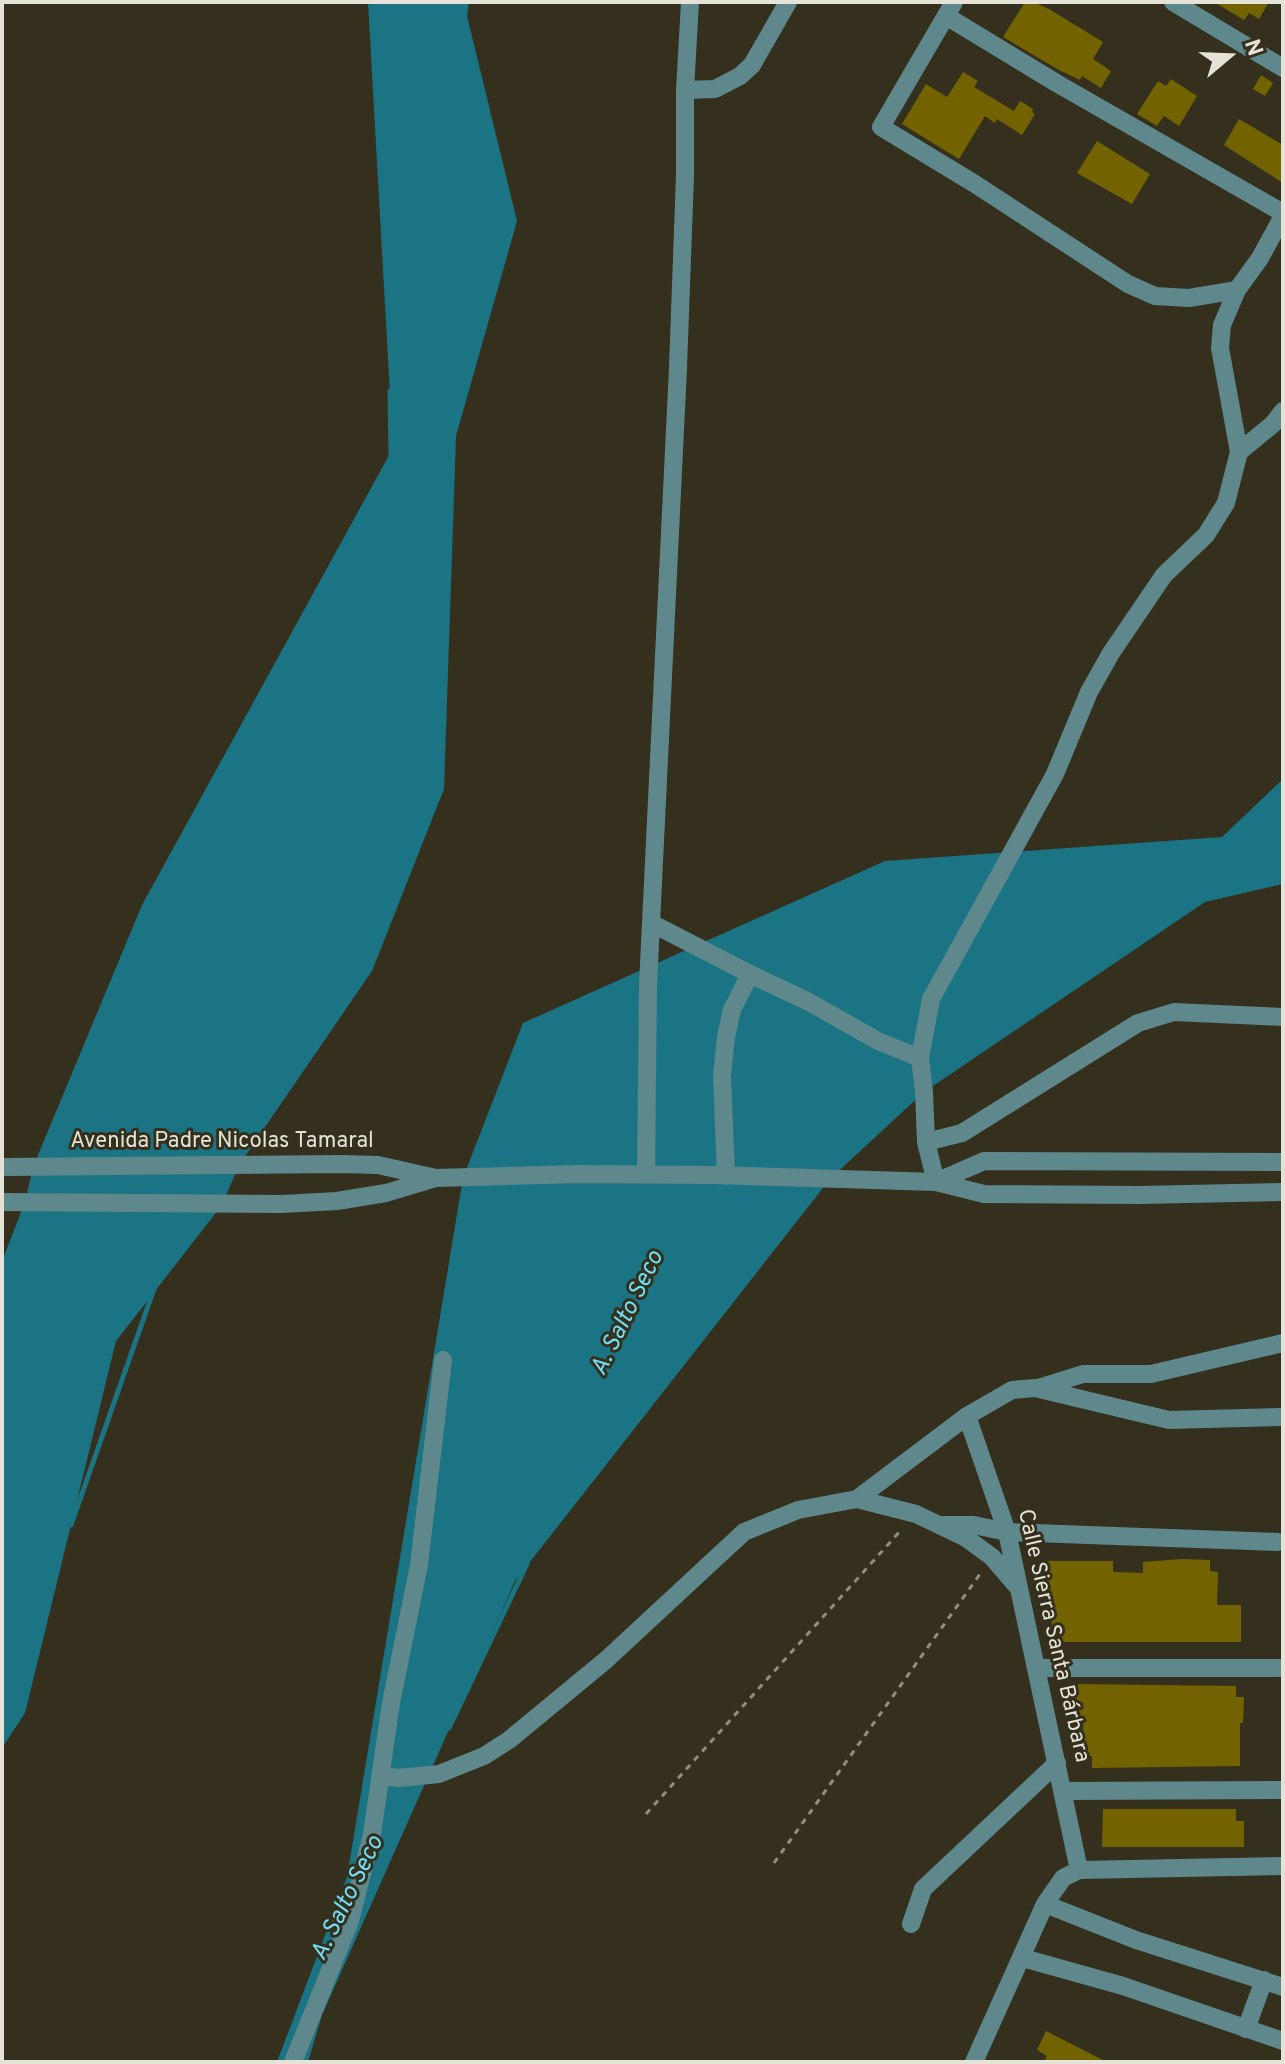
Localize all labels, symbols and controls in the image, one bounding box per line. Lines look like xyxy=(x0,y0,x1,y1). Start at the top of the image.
north arrow xyxy=(1189,16,1269,96)
text: N xyxy=(1237,36,1267,60)
street label: Avenida Padre Nicolas Tamaral xyxy=(70,1130,374,1156)
water label: A. Salto Seco xyxy=(586,1247,672,1381)
street label: Calle Sierra Santa Bárbara xyxy=(1010,1507,1094,1765)
water label: A. Salto Seco xyxy=(306,1832,392,1966)

